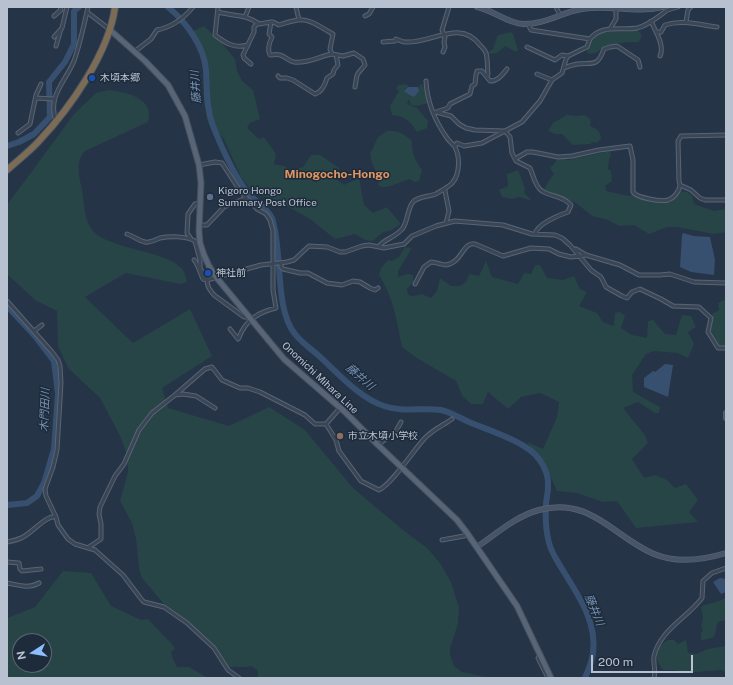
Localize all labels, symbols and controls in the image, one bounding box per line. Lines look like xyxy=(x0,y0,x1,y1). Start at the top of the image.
water label: 藤井川 xyxy=(188,70,204,104)
place label: 木頃本郷 xyxy=(100,72,140,84)
marker: 木頃本郷 xyxy=(87,73,97,83)
district label: Minogocho-Hongo xyxy=(284,167,390,181)
place label: Kigoro Hongo Summary Post Office xyxy=(218,185,317,208)
marker: Kigoro Hongo Summary Post Office xyxy=(205,192,215,202)
place label: 神社前 xyxy=(216,267,246,279)
marker: 神社前 xyxy=(203,268,213,278)
street label: Onomichi Mihara Line xyxy=(279,340,361,416)
water label: 藤井川 xyxy=(343,361,377,393)
water label: 木門田川 xyxy=(38,388,52,432)
place label: 市立木頃小学校 xyxy=(348,430,418,442)
marker: 市立木頃小学校 xyxy=(335,431,345,441)
water label: 藤井川 xyxy=(582,592,606,628)
north arrow xyxy=(12,633,52,673)
scale bar xyxy=(593,647,695,673)
text: N xyxy=(14,650,28,661)
text: 200 m xyxy=(598,655,633,669)

